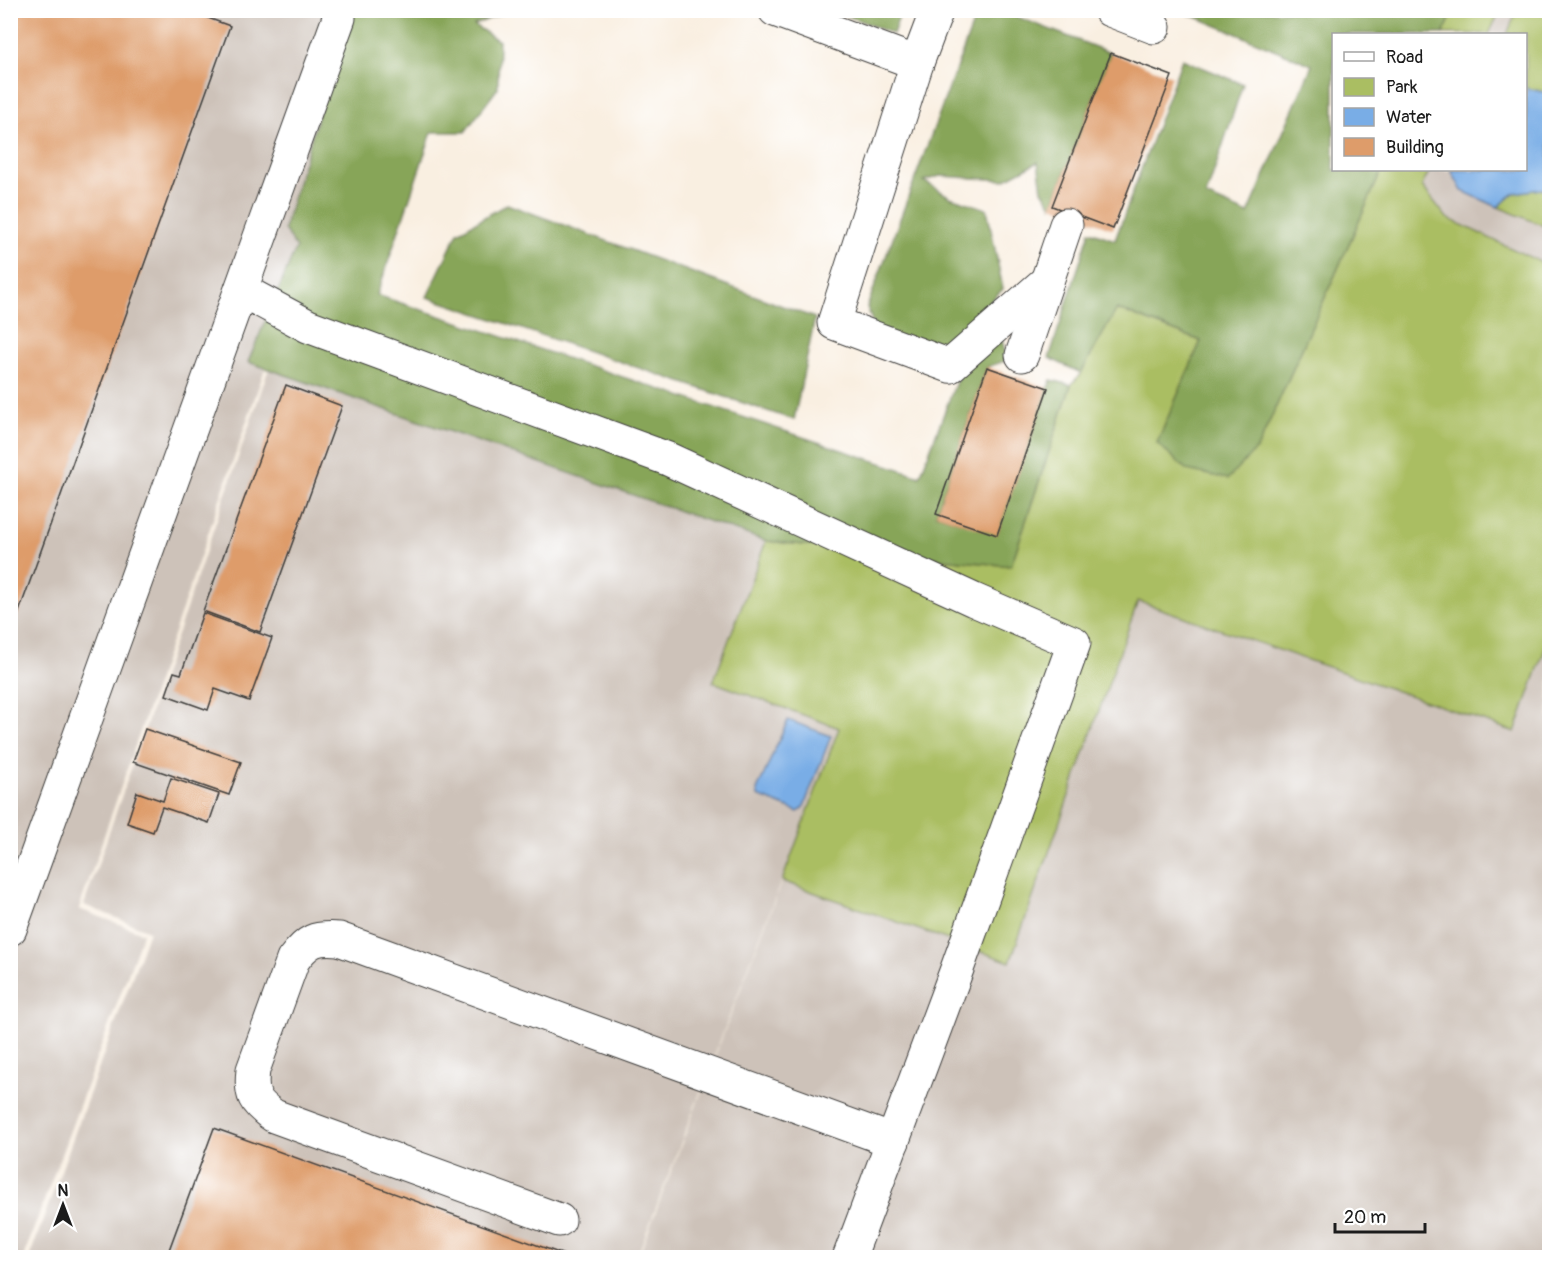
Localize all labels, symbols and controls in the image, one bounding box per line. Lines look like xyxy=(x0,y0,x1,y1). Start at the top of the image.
legend xyxy=(1332,33,1527,171)
text: Road xyxy=(1386,46,1423,69)
text: Park xyxy=(1386,76,1418,99)
text: Water xyxy=(1386,106,1432,129)
text: Building xyxy=(1386,136,1444,159)
north arrow xyxy=(33,1175,93,1235)
text: N xyxy=(58,1181,69,1201)
scale bar xyxy=(1335,1196,1425,1234)
text: 20 m xyxy=(1344,1206,1386,1229)

